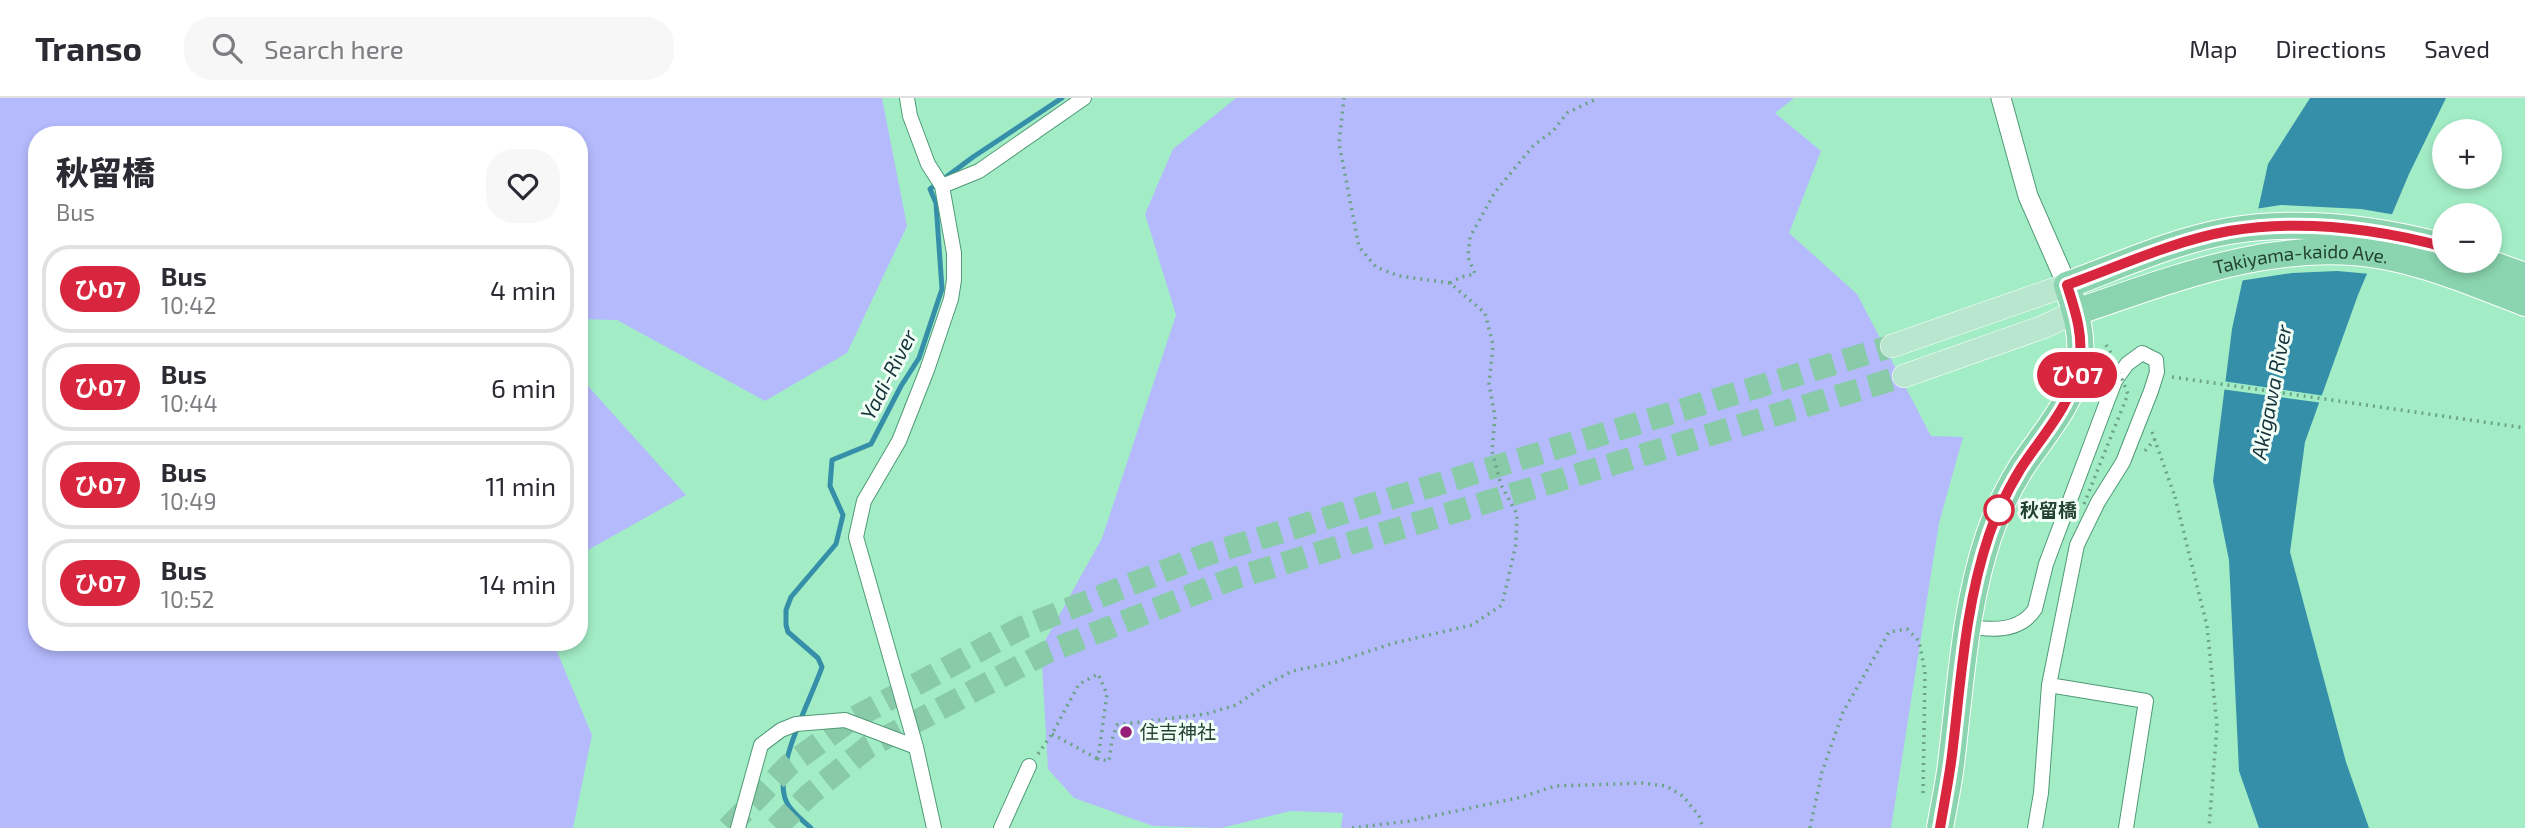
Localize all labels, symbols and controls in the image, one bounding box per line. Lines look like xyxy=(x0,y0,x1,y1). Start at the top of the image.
search box xyxy=(184,17,674,80)
text: Transo xyxy=(35,28,142,68)
icon: search xyxy=(208,29,246,67)
text: Search here xyxy=(264,33,404,64)
text: Map xyxy=(2189,34,2237,63)
text: Directions xyxy=(2275,34,2386,63)
text: Saved xyxy=(2424,34,2490,63)
map controls xyxy=(2432,119,2502,273)
button: + xyxy=(2432,119,2502,189)
button: heart xyxy=(486,149,560,223)
text: 秋留橋 xyxy=(56,152,155,192)
text: Bus xyxy=(56,198,95,226)
button: − xyxy=(2432,203,2502,273)
street label: Takiyama-kaido Ave. xyxy=(2211,239,2391,278)
text: Bus xyxy=(161,260,207,291)
text: ひ07 xyxy=(74,274,126,303)
text: 4 min xyxy=(490,274,556,305)
text: 10:42 xyxy=(161,291,216,319)
water label: Akigawa River xyxy=(2245,322,2296,462)
water label: Yadi-River xyxy=(854,324,921,424)
line badge: ひ07 xyxy=(2037,352,2117,398)
text: Bus xyxy=(161,358,207,389)
text: ひ07 xyxy=(2051,360,2103,389)
text: ひ07 xyxy=(74,372,126,401)
text: 6 min xyxy=(491,372,556,403)
text: 10:44 xyxy=(161,389,218,417)
text: Bus xyxy=(161,456,207,487)
text: ひ07 xyxy=(74,470,126,499)
text: 11 min xyxy=(485,470,556,501)
text: 10:49 xyxy=(161,487,217,515)
marker: 秋留橋 xyxy=(1984,495,2014,525)
place label: 秋留橋 xyxy=(2020,498,2077,521)
text: Bus xyxy=(161,554,207,585)
text: ひ07 xyxy=(74,568,126,597)
text: 14 min xyxy=(480,568,556,599)
text: 10:52 xyxy=(161,585,215,613)
place label: 住吉神社 xyxy=(1140,720,1216,743)
marker: 住吉神社 xyxy=(1118,724,1134,740)

